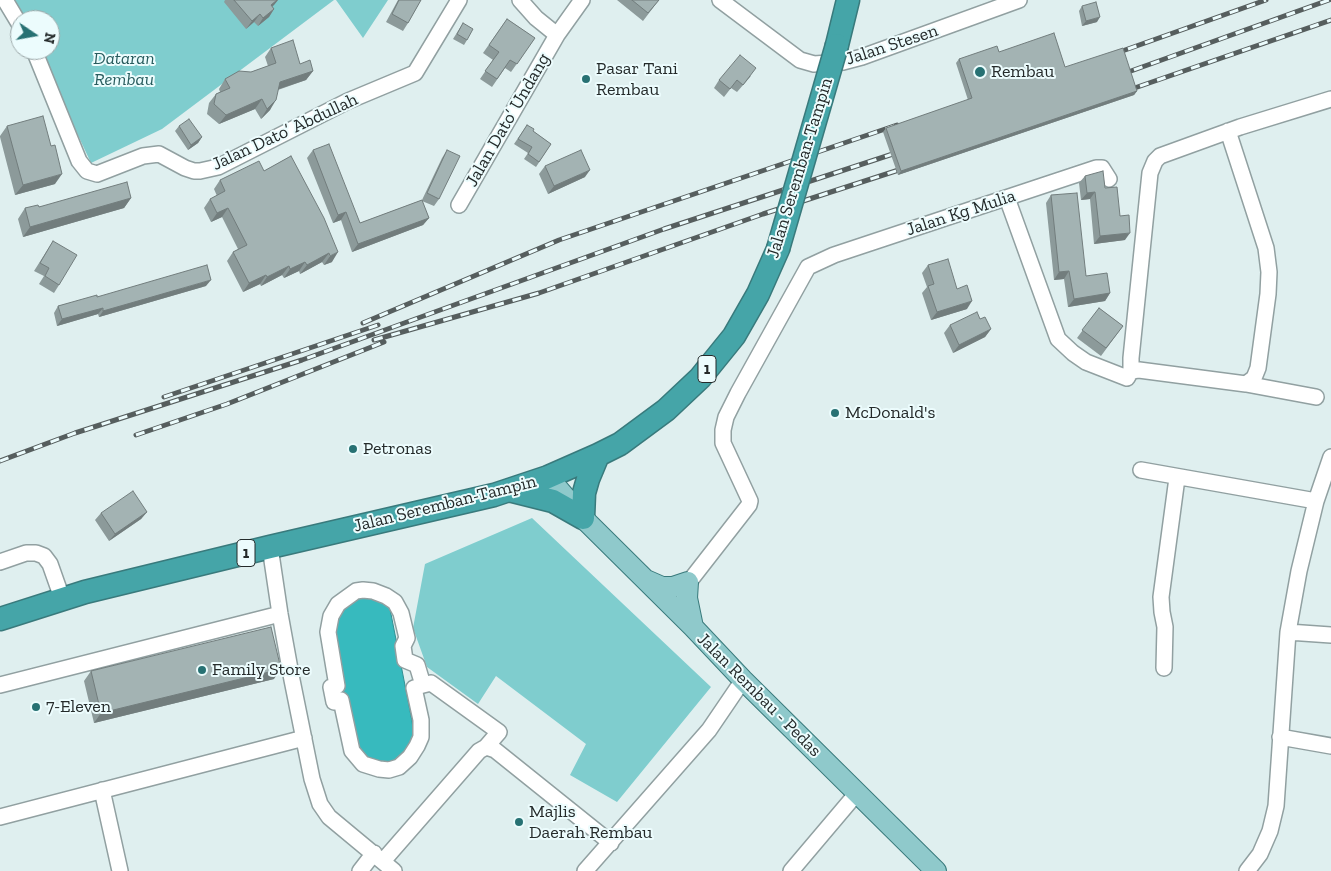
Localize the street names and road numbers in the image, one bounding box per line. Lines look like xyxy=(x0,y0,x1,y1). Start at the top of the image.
street label: Jalan Stesen xyxy=(843,20,941,70)
street label: Jalan Dato’ Undang xyxy=(461,50,555,190)
street label: Jalan Seremban-Tampin xyxy=(762,75,838,261)
street label: Jalan Dato’ Abdullah xyxy=(209,89,361,175)
street label: Jalan Kg Mulia xyxy=(904,185,1018,241)
road number: 1 xyxy=(698,356,716,382)
street label: Jalan Seremban-Tampin xyxy=(351,471,539,537)
road number: 1 xyxy=(237,540,255,566)
street label: Jalan Rembau - Pedas xyxy=(692,628,826,762)

